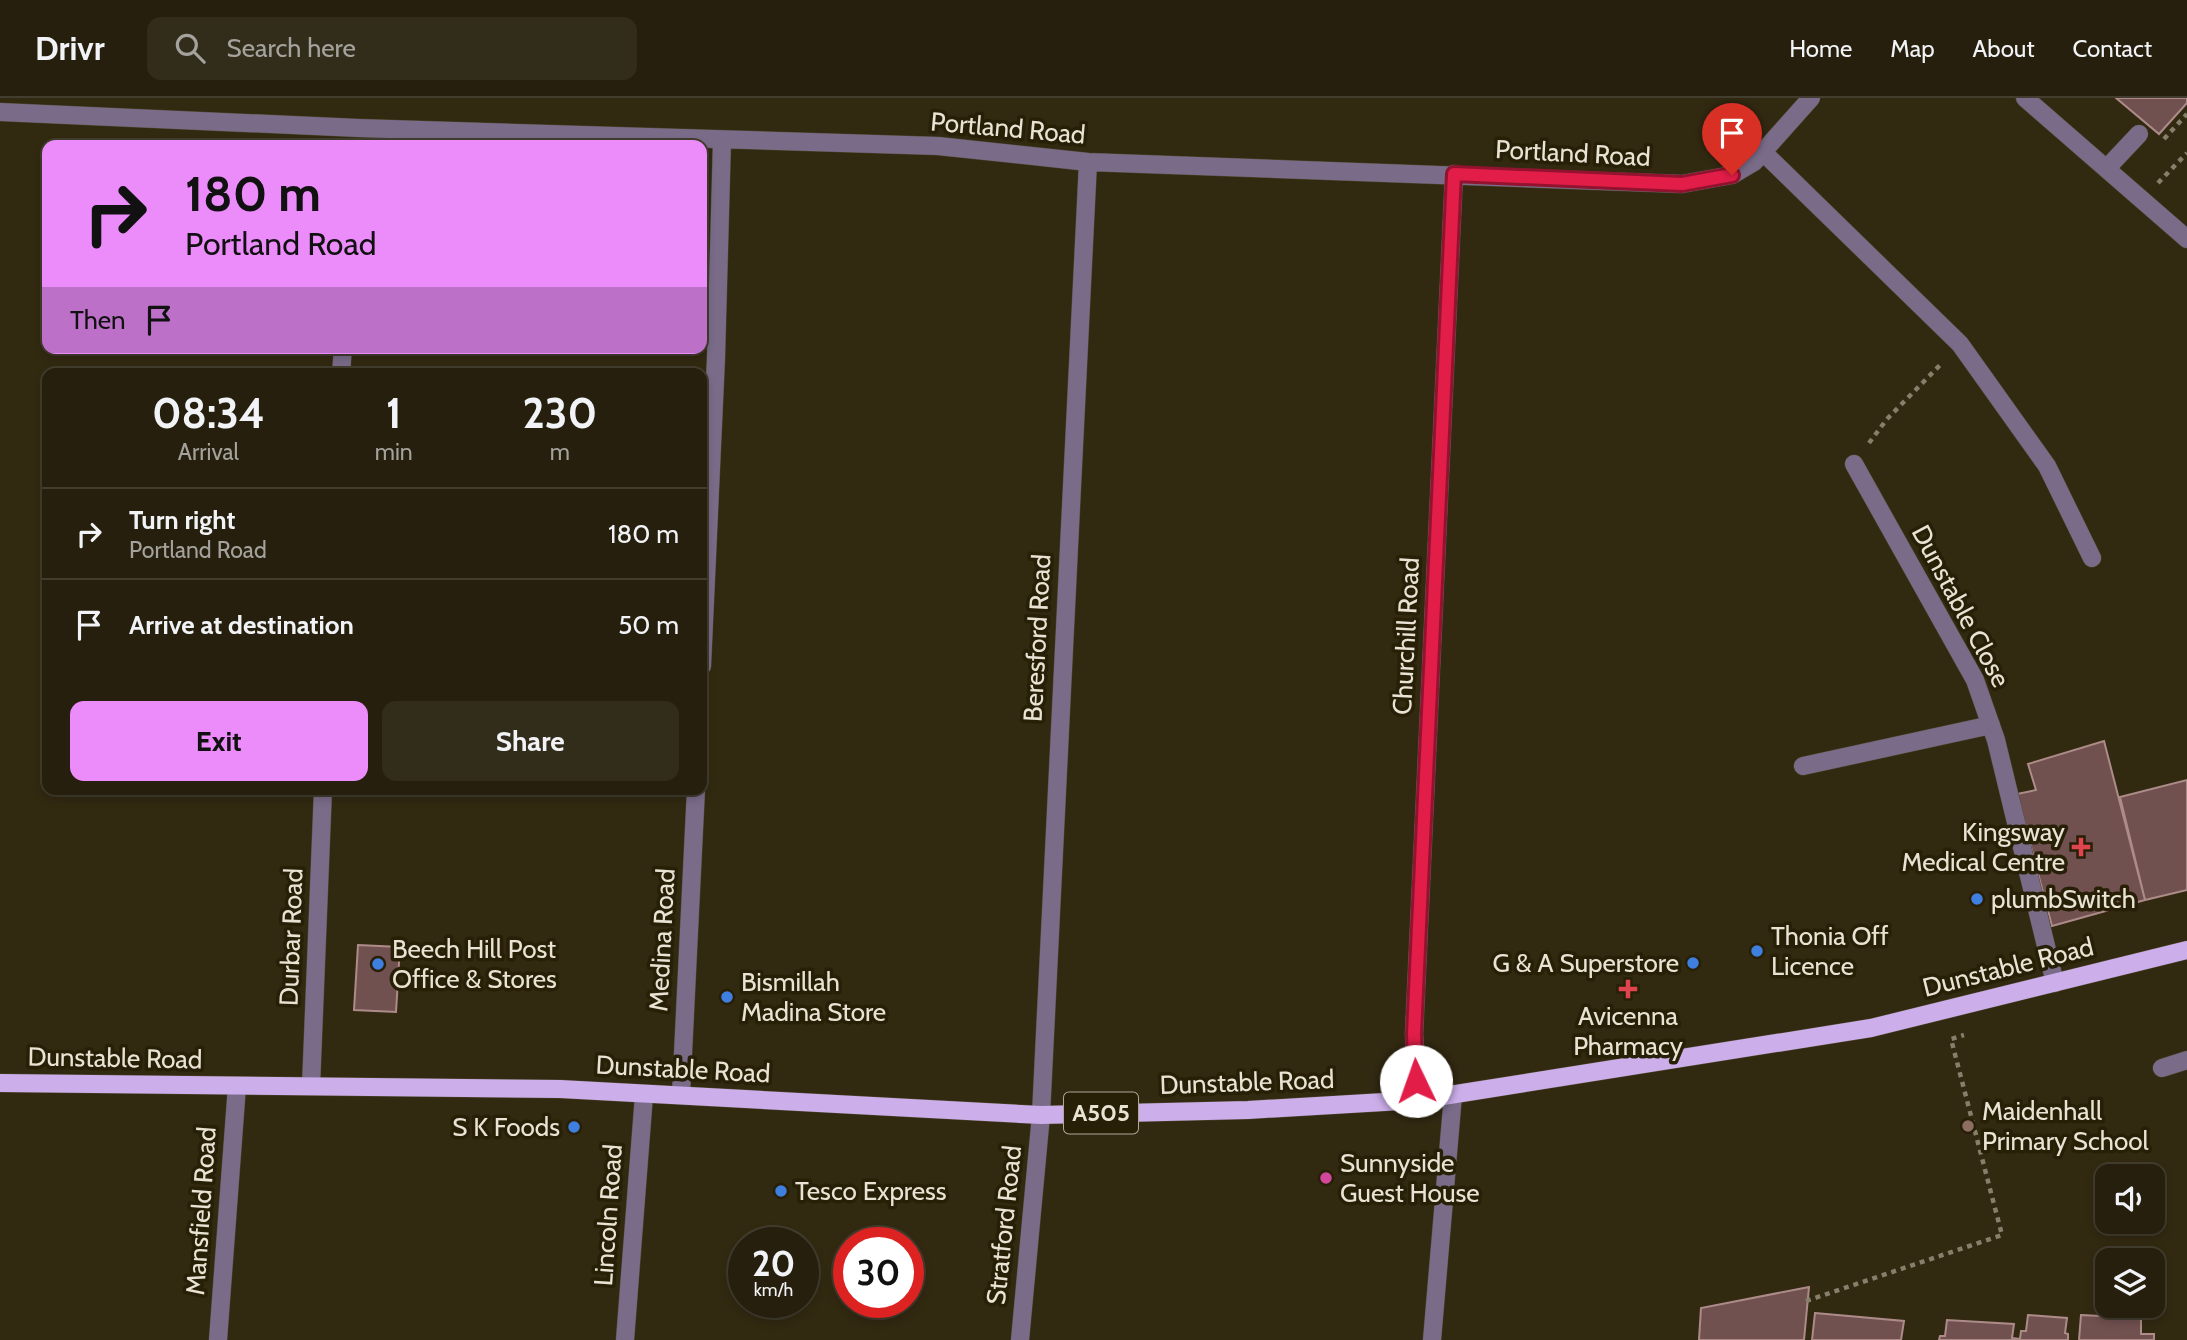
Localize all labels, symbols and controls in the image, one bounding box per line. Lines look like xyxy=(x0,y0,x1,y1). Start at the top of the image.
search box xyxy=(147,17,637,80)
text: Drivr xyxy=(35,28,105,68)
icon: search xyxy=(171,29,209,67)
text: Search here xyxy=(227,32,356,64)
text: Home xyxy=(1789,34,1852,63)
text: Map xyxy=(1890,34,1935,63)
text: About xyxy=(1973,34,2035,63)
text: Contact xyxy=(2073,34,2152,63)
pin xyxy=(1702,103,1762,175)
street label: Portland Road xyxy=(929,105,1087,151)
icon: arrive xyxy=(1713,114,1751,152)
street label: Portland Road xyxy=(1494,133,1652,173)
text: 180 m xyxy=(185,164,321,223)
icon: right xyxy=(70,168,161,259)
text: Portland Road xyxy=(185,224,377,263)
icon: arrive xyxy=(140,301,178,339)
text: Then xyxy=(70,304,126,336)
text: 08:34 xyxy=(152,387,265,439)
text: 1 xyxy=(386,387,402,439)
text: 230 xyxy=(523,387,597,439)
text: Arrival xyxy=(178,438,239,466)
text: min xyxy=(375,438,413,466)
text: m xyxy=(550,438,570,466)
text: Turn right xyxy=(129,504,235,536)
icon: right xyxy=(70,515,108,553)
text: 180 m xyxy=(608,518,679,550)
street label: Dunstable Close xyxy=(1905,520,2017,692)
text: Portland Road xyxy=(129,536,267,564)
street label: Beresford Road xyxy=(1017,553,1057,723)
street label: Churchill Road xyxy=(1386,556,1426,716)
icon: arrive xyxy=(70,606,108,644)
text: Arrive at destination xyxy=(129,609,354,641)
text: 50 m xyxy=(618,609,679,641)
button: Exit xyxy=(70,701,368,781)
button: Share xyxy=(382,701,679,781)
place label: Kingsway Medical Centre xyxy=(1901,816,2065,878)
marker: Kingsway Medical Centre xyxy=(2071,837,2091,857)
street label: Durbar Road xyxy=(273,867,309,1007)
street label: Medina Road xyxy=(642,868,682,1012)
place label: plumbSwitch xyxy=(1991,883,2136,915)
marker: plumbSwitch xyxy=(1969,891,1985,907)
place label: Thonia Off Licence xyxy=(1771,920,1889,982)
street label: Dunstable Road xyxy=(1919,930,2097,1004)
place label: Beech Hill Post Office & Stores xyxy=(392,933,557,995)
marker: Thonia Off Licence xyxy=(1749,943,1765,959)
place label: G & A Superstore xyxy=(1493,947,1679,979)
marker: G & A Superstore xyxy=(1685,955,1701,971)
marker: Beech Hill Post Office & Stores xyxy=(370,956,386,972)
place label: Bismillah Madina Store xyxy=(741,966,886,1028)
marker: Avicenna Pharmacy xyxy=(1620,981,1636,997)
marker: Bismillah Madina Store xyxy=(719,989,735,1005)
place label: Avicenna Pharmacy xyxy=(1573,1000,1683,1062)
street label: Dunstable Road xyxy=(27,1040,203,1076)
position arrow xyxy=(1379,1044,1453,1118)
street label: Dunstable Road xyxy=(595,1048,771,1090)
street label: Dunstable Road xyxy=(1159,1063,1335,1101)
road number: A505 xyxy=(1064,1093,1138,1134)
place label: Maidenhall Primary School xyxy=(1982,1095,2149,1157)
place label: S K Foods xyxy=(452,1111,560,1143)
marker: Maidenhall Primary School xyxy=(1960,1118,1976,1134)
marker: S K Foods xyxy=(566,1119,582,1135)
street label: Mansfield Road xyxy=(179,1126,223,1296)
street label: Lincoln Road xyxy=(587,1143,629,1287)
street label: Stratford Road xyxy=(980,1144,1028,1306)
place label: Sunnyside Guest House xyxy=(1340,1147,1480,1209)
map controls xyxy=(2095,1164,2165,1318)
button: sound xyxy=(2095,1164,2165,1234)
marker: Sunnyside Guest House xyxy=(1318,1170,1334,1186)
place label: Tesco Express xyxy=(795,1175,947,1207)
marker: Tesco Express xyxy=(773,1183,789,1199)
speed limit sign: 30 xyxy=(833,1227,924,1318)
text: 20 xyxy=(752,1242,795,1285)
button: layers xyxy=(2095,1248,2165,1318)
text: km/h xyxy=(754,1279,793,1301)

